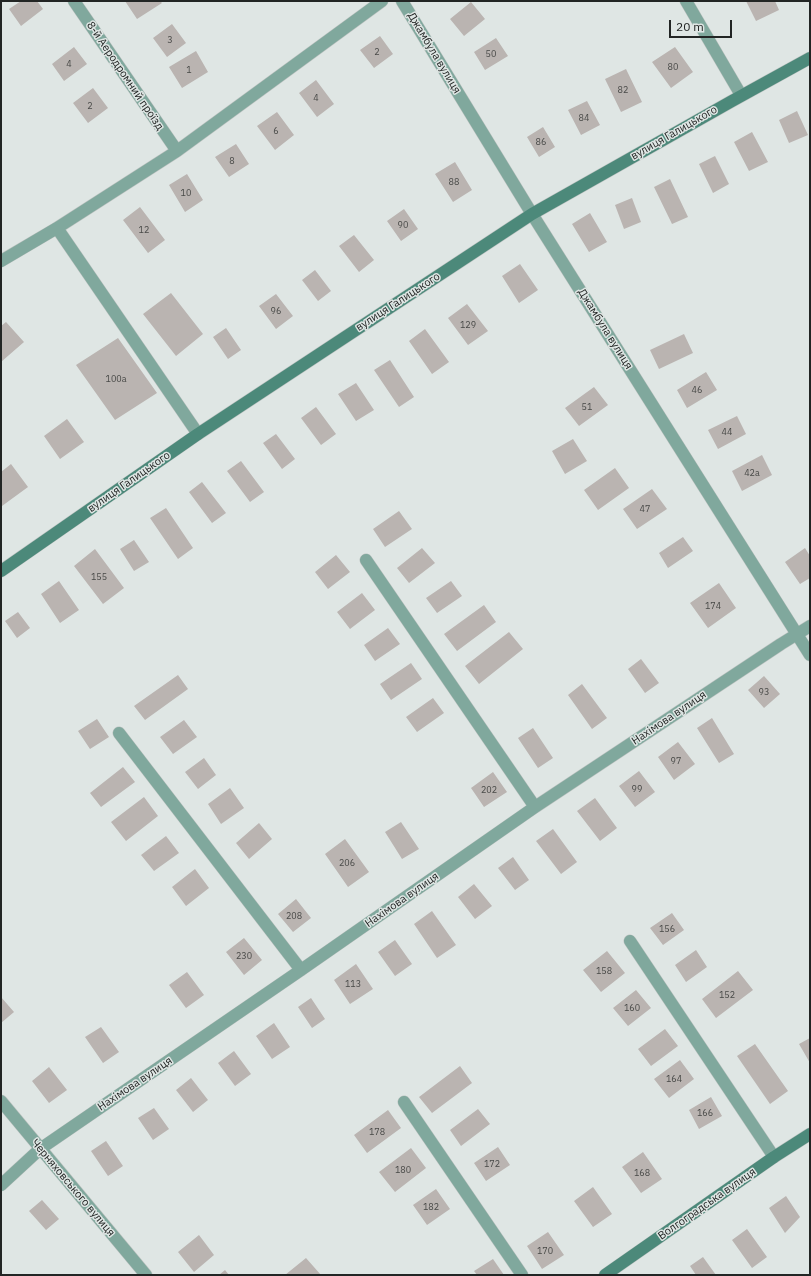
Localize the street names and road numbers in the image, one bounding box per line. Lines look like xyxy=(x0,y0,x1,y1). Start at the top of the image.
street label: Джамбула вулиця xyxy=(405,10,463,96)
street label: 8-й Аеродромний проїзд xyxy=(84,19,166,133)
street label: вулиця Галицького xyxy=(629,103,719,163)
street label: вулиця Галицького xyxy=(354,270,442,334)
street label: Джамбула вулиця xyxy=(575,286,635,372)
street label: вулиця Галицького xyxy=(85,449,173,515)
street label: Нахімова вулиця xyxy=(629,688,709,748)
street label: Нахімова вулиця xyxy=(363,870,441,930)
street label: Нахімова вулиця xyxy=(95,1054,175,1114)
street label: Черняховського вулиця xyxy=(28,1137,118,1239)
street label: Волгоградська вулиця xyxy=(656,1165,758,1243)

